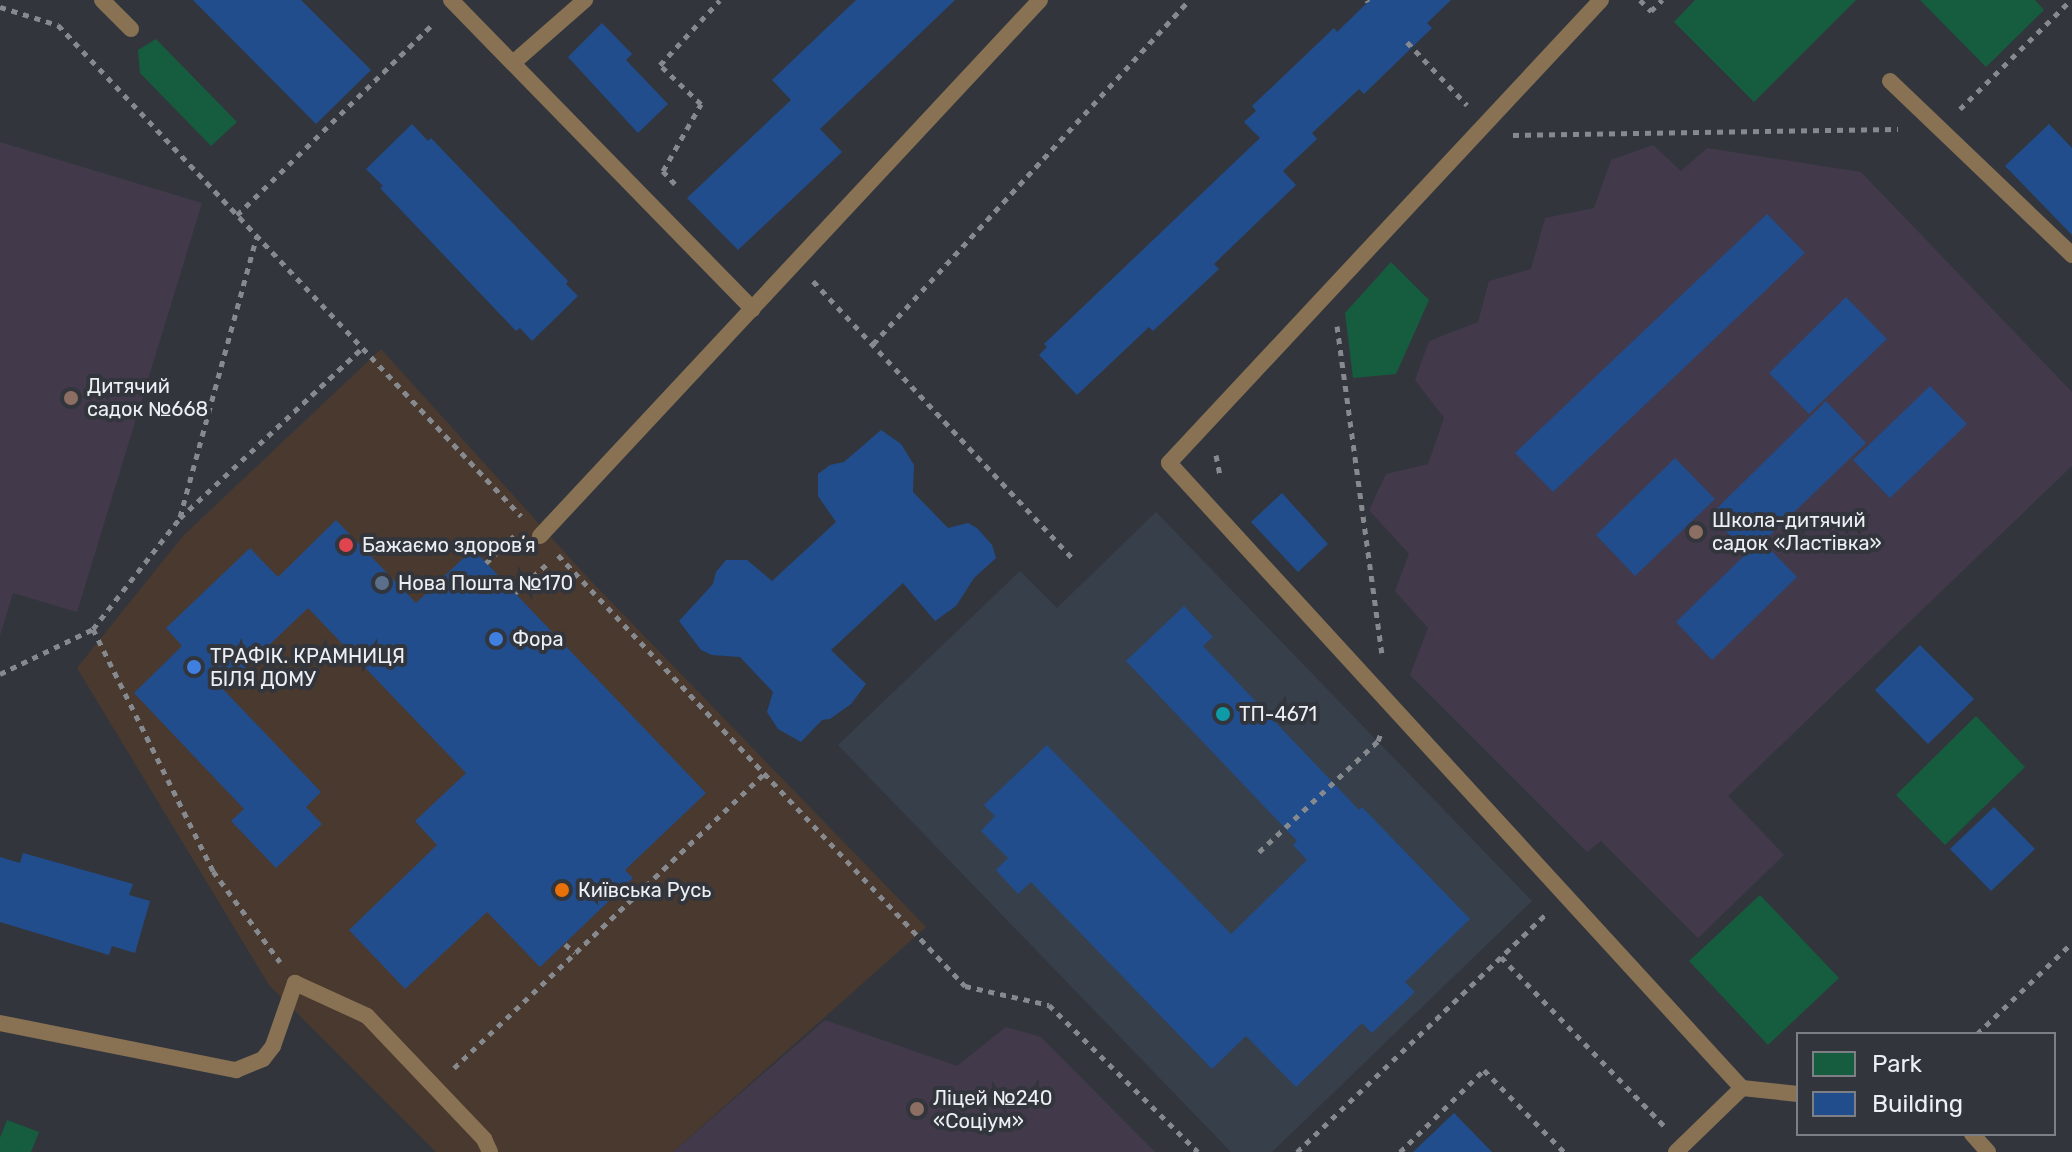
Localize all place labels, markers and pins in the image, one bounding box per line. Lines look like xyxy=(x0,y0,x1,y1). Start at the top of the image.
place label: Дитячий садок №668 xyxy=(87,374,208,421)
marker: Дитячий садок №668 xyxy=(62,389,80,407)
place label: Школа-дитячий садок «Ластівка» xyxy=(1712,508,1882,555)
marker: Школа-дитячий садок «Ластівка» xyxy=(1687,523,1705,541)
place label: Бажаємо здоровʼя xyxy=(362,533,536,557)
marker: Бажаємо здоровʼя xyxy=(337,536,355,554)
place label: Нова Пошта №170 xyxy=(398,571,573,595)
marker: Нова Пошта №170 xyxy=(373,574,391,592)
place label: Фора xyxy=(512,627,564,651)
marker: Фора xyxy=(487,630,505,648)
place label: ТРАФІК. КРАМНИЦЯ БІЛЯ ДОМУ xyxy=(210,644,405,691)
marker: ТРАФІК. КРАМНИЦЯ БІЛЯ ДОМУ xyxy=(185,658,203,676)
place label: ТП-4671 xyxy=(1239,702,1317,726)
marker: ТП-4671 xyxy=(1214,705,1232,723)
place label: Київська Русь xyxy=(578,878,711,902)
marker: Київська Русь xyxy=(553,881,571,899)
place label: Ліцей №240 «Соціум» xyxy=(933,1086,1052,1133)
marker: Ліцей №240 «Соціум» xyxy=(908,1100,926,1118)

